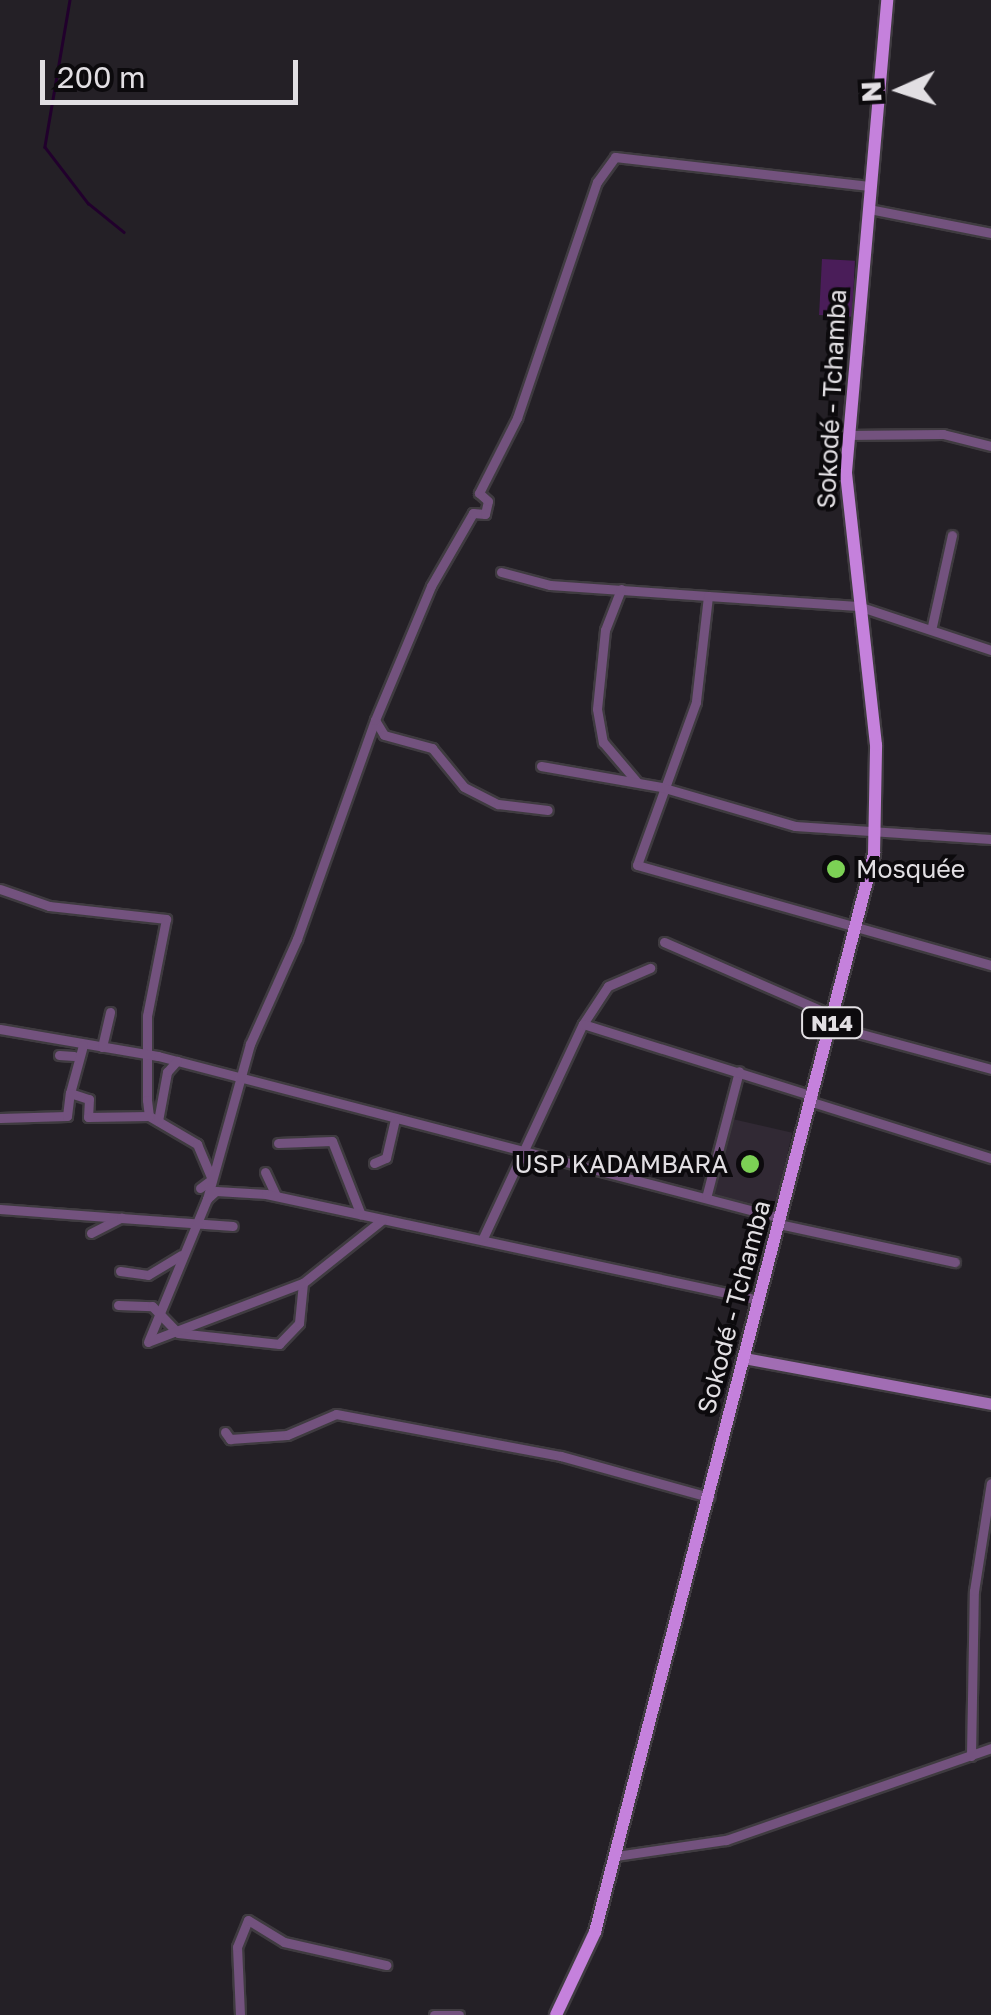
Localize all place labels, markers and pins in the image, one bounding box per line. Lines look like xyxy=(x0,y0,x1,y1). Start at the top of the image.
place label: Mosquée xyxy=(856,854,965,884)
marker: Mosquée xyxy=(825,858,847,880)
place label: USP KADAMBARA xyxy=(515,1149,728,1179)
marker: USP KADAMBARA xyxy=(737,1151,763,1177)

